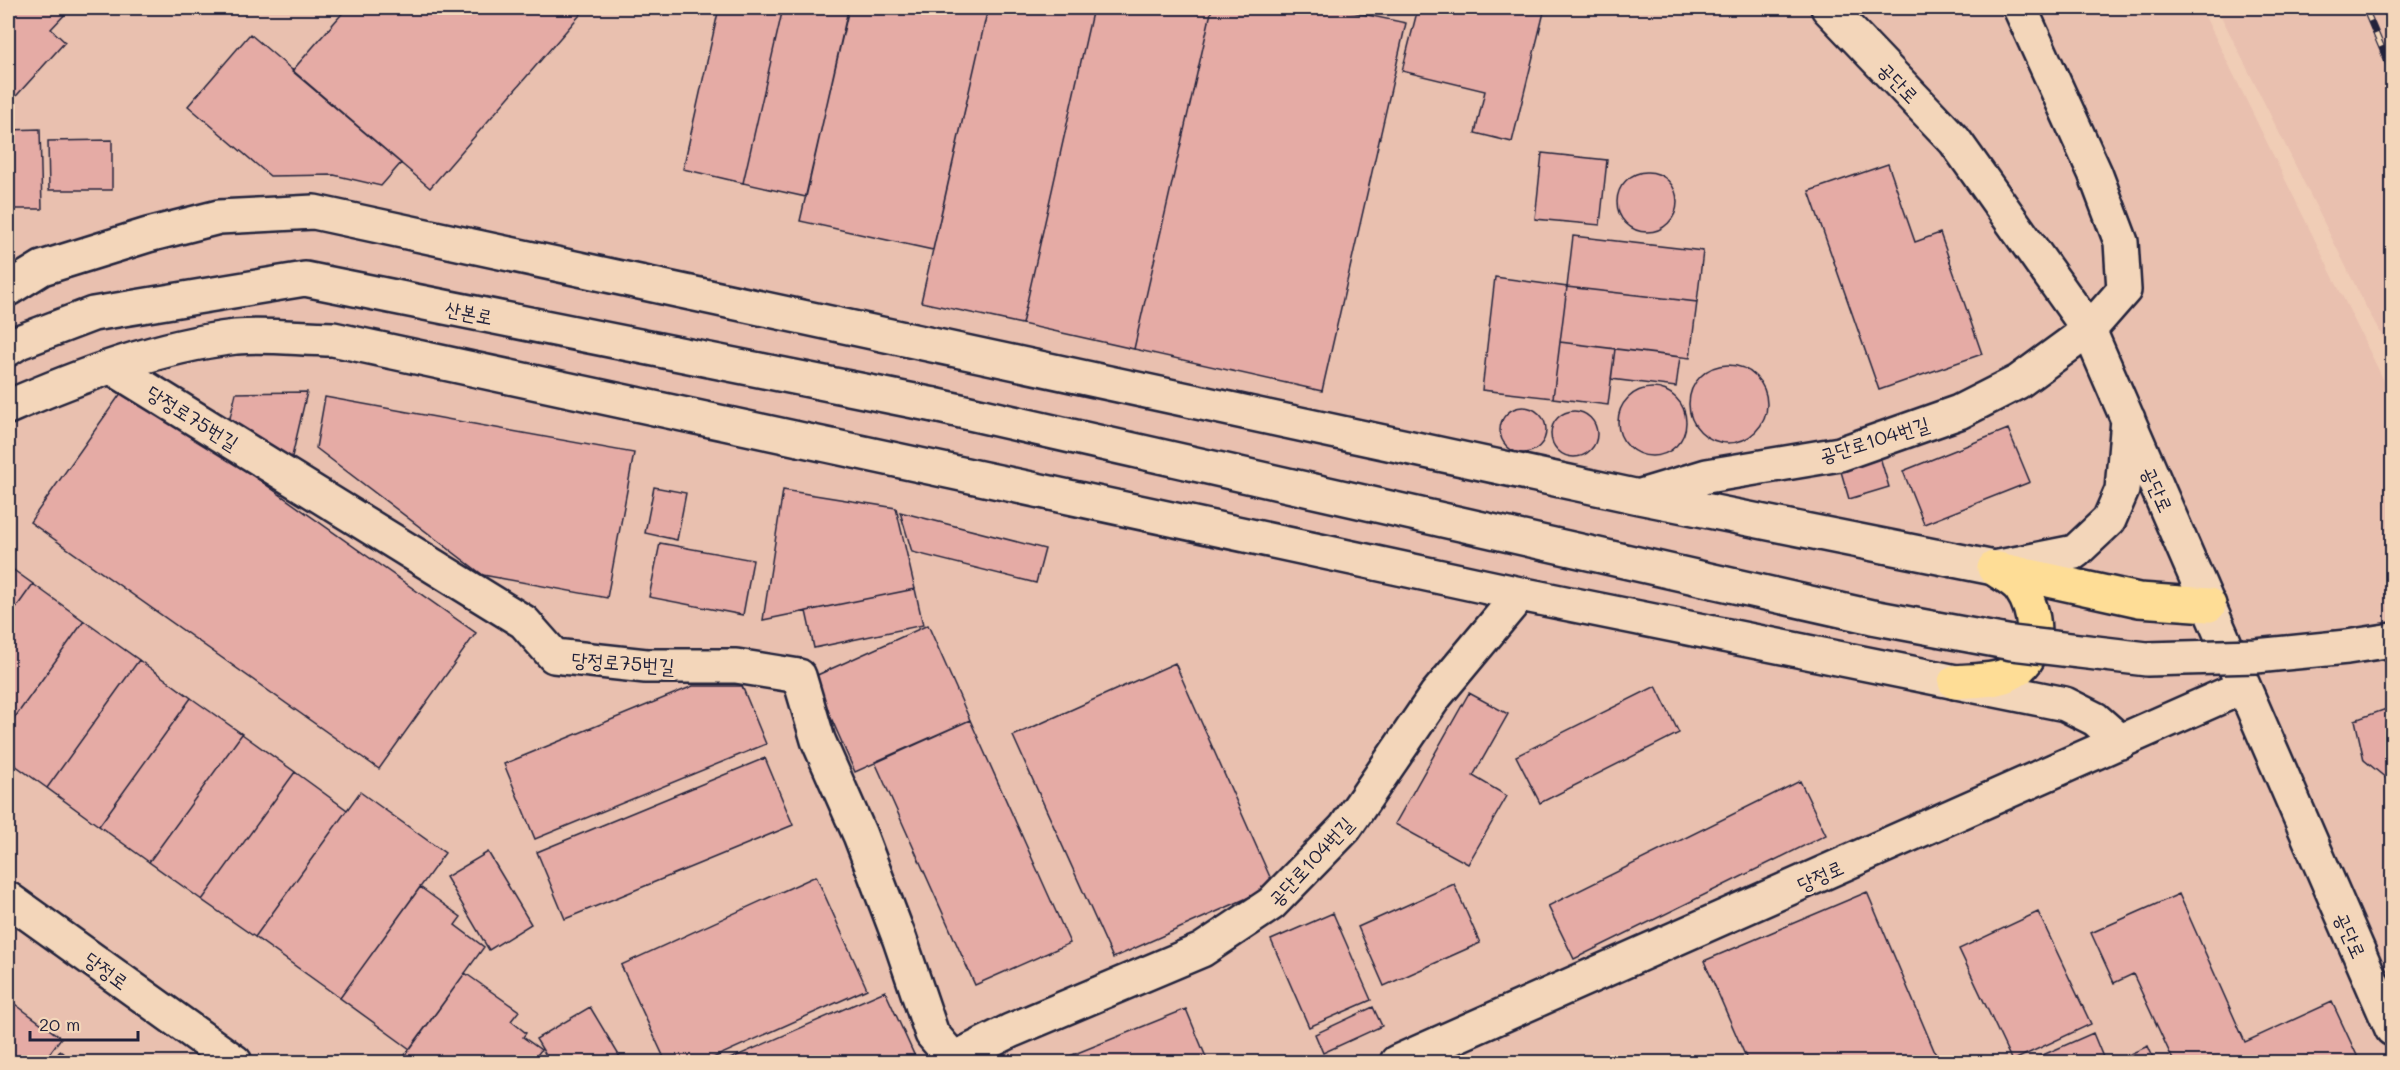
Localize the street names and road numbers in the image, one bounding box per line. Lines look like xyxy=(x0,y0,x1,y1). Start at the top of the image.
street label: 공단로 xyxy=(1873,56,1925,108)
street label: 산본로 xyxy=(443,295,495,329)
street label: 당정로75번길 xyxy=(142,379,244,455)
street label: 공단로104번길 xyxy=(1816,410,1932,468)
street label: 공단로 xyxy=(2136,462,2180,516)
street label: 당정로75번길 xyxy=(571,645,675,679)
street label: 공단로104번길 xyxy=(1262,811,1358,911)
street label: 당정로 xyxy=(1793,853,1847,897)
street label: 공단로 xyxy=(2329,908,2373,962)
street label: 당정로 xyxy=(80,945,134,995)

